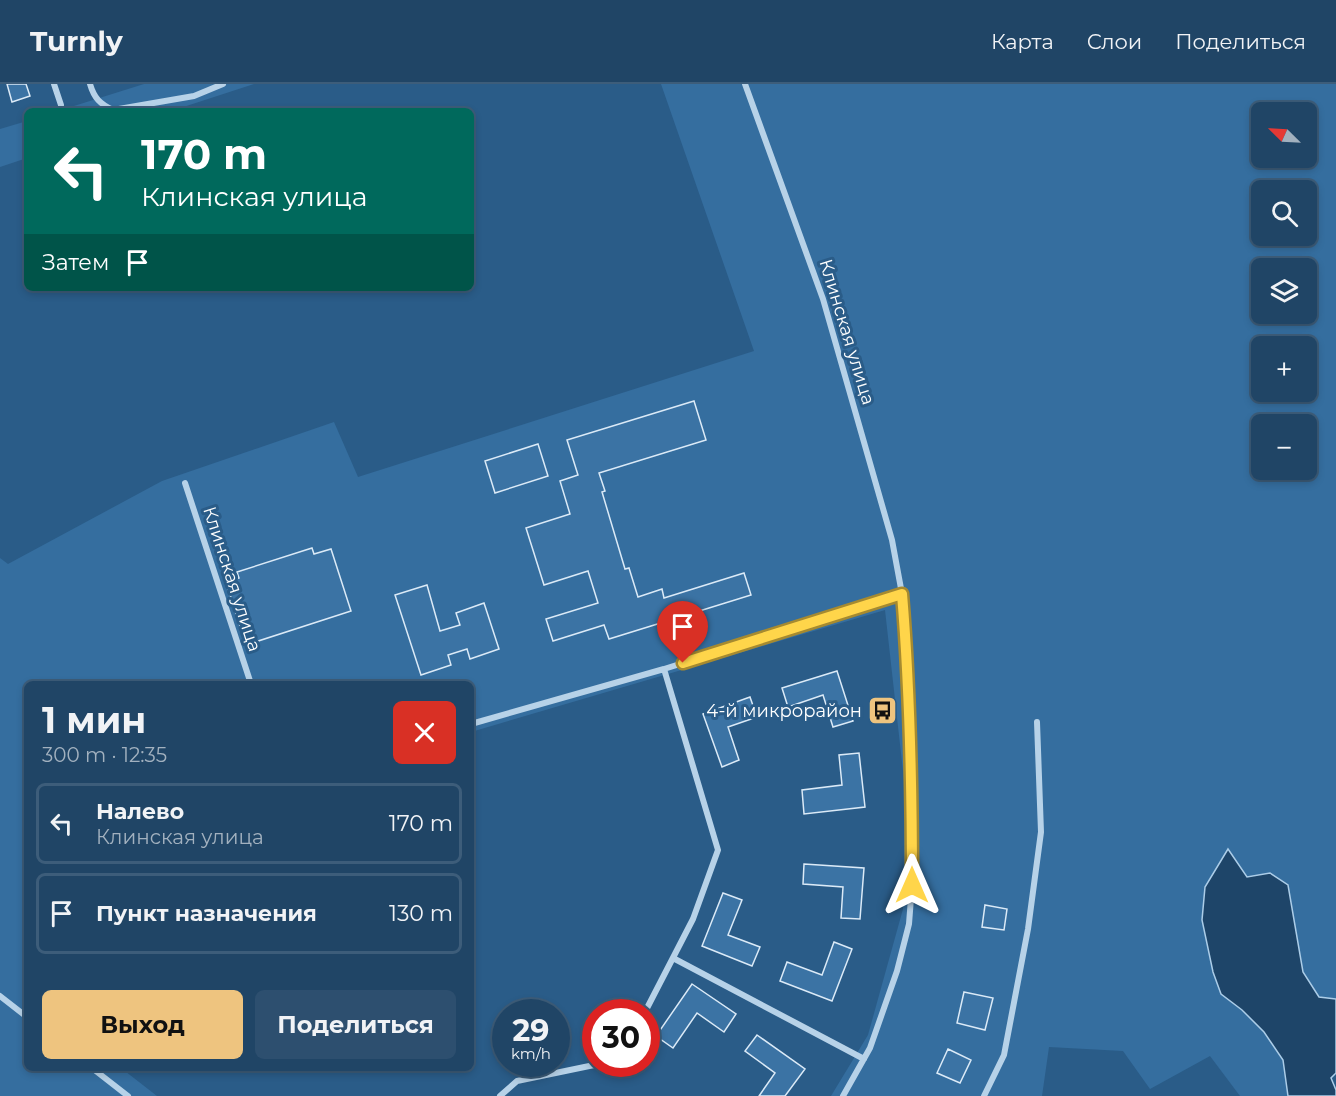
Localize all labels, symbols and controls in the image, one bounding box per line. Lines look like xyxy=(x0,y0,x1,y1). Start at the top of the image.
text: Turnly xyxy=(30,24,123,58)
text: Карта xyxy=(991,29,1054,54)
text: Слои xyxy=(1087,29,1142,54)
text: Поделиться xyxy=(1175,29,1306,54)
north arrow xyxy=(1251,102,1317,168)
map controls xyxy=(1251,102,1317,480)
text: 170 m xyxy=(141,128,267,180)
icon: left xyxy=(42,132,120,210)
text: Клинская улица xyxy=(141,180,368,213)
button: search xyxy=(1251,180,1317,246)
icon: arrive xyxy=(121,246,154,279)
text: Затем xyxy=(42,249,109,276)
street label: Клинская улица xyxy=(814,257,880,407)
button: layers xyxy=(1251,258,1317,324)
button: + xyxy=(1251,336,1317,402)
button: − xyxy=(1251,414,1317,480)
street label: Клинская улица xyxy=(198,504,266,654)
pin xyxy=(657,601,708,663)
icon: arrive xyxy=(666,610,699,643)
bus stop icon: 4-й микрорайон xyxy=(867,695,899,727)
text: 1 мин xyxy=(42,698,146,742)
place label: 4-й микрорайон xyxy=(706,700,862,722)
button: close xyxy=(393,701,456,764)
text: 300 m · 12:35 xyxy=(42,743,167,767)
text: Налево xyxy=(96,798,184,825)
icon: left xyxy=(45,807,78,840)
text: 170 m xyxy=(389,810,453,837)
text: Клинская улица xyxy=(96,825,264,849)
position arrow xyxy=(880,853,944,917)
icon: arrive xyxy=(45,897,78,930)
text: Пункт назначения xyxy=(96,900,317,927)
text: 130 m xyxy=(389,900,453,927)
button: Выход xyxy=(42,990,243,1059)
button: Поделиться xyxy=(255,990,456,1059)
speed limit sign: 30 xyxy=(582,999,660,1077)
text: 29 xyxy=(513,1012,549,1049)
text: km/h xyxy=(511,1044,551,1063)

